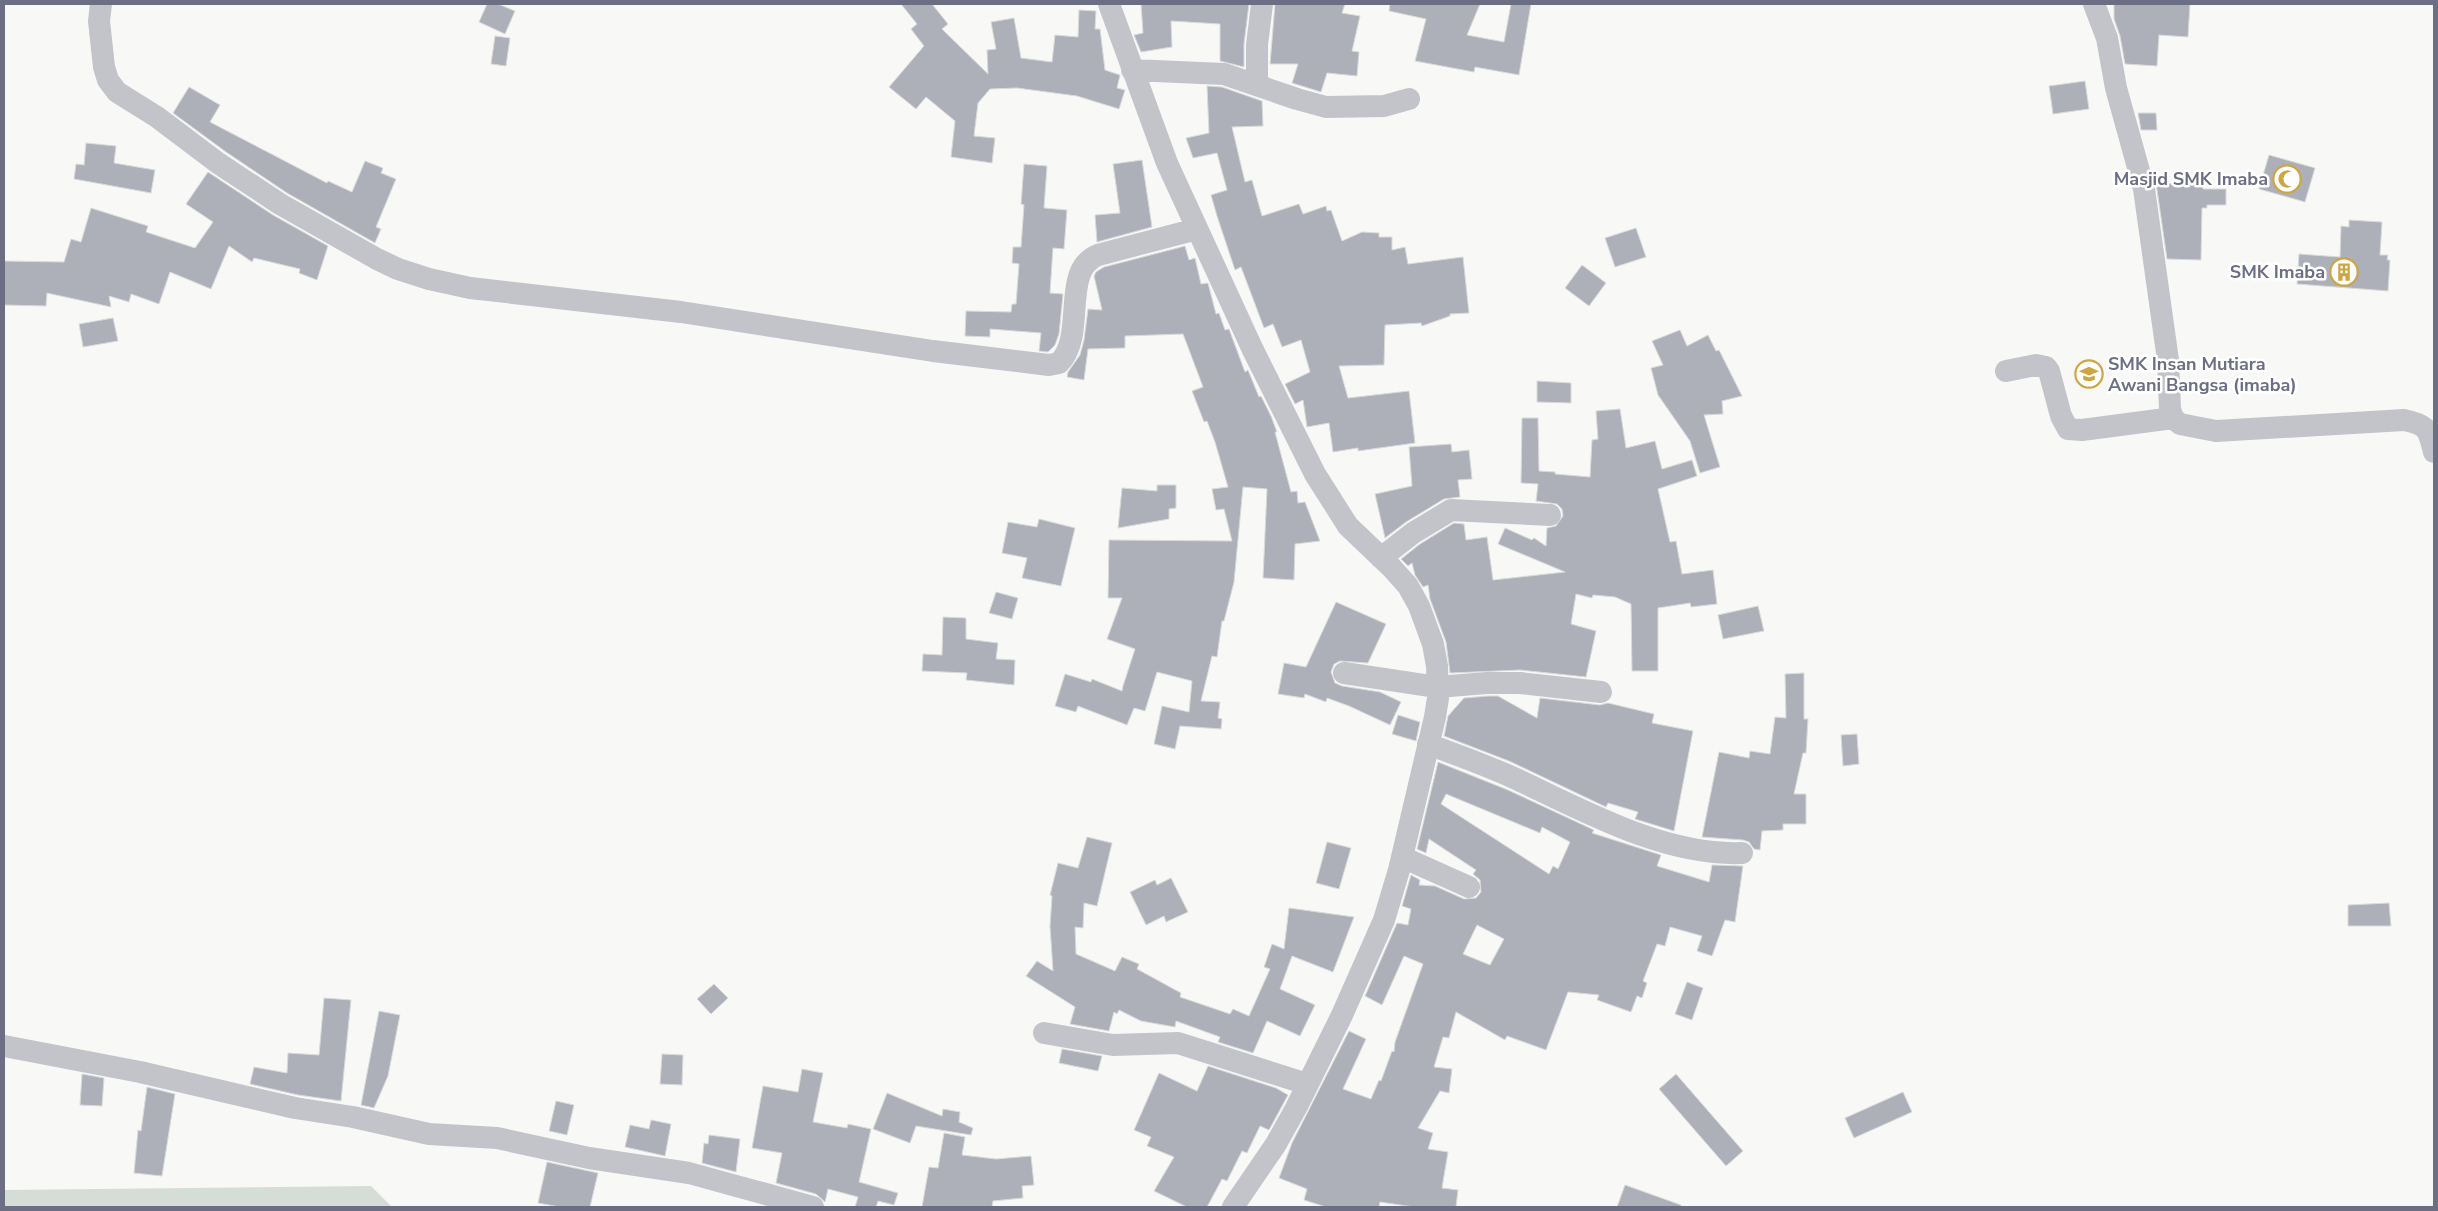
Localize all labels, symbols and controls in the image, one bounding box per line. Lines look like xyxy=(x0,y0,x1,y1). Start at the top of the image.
mosque icon: Masjid SMK Imaba xyxy=(2272,164,2302,194)
place label: Masjid SMK Imaba xyxy=(2114,167,2268,191)
building icon: SMK Imaba xyxy=(2329,257,2359,287)
place label: SMK Imaba xyxy=(2230,260,2325,284)
place label: SMK Insan Mutiara Awani Bangsa (imaba) xyxy=(2108,352,2297,397)
school or university icon: SMK Insan Mutiara Awani Bangsa (imaba) xyxy=(2074,359,2104,389)

